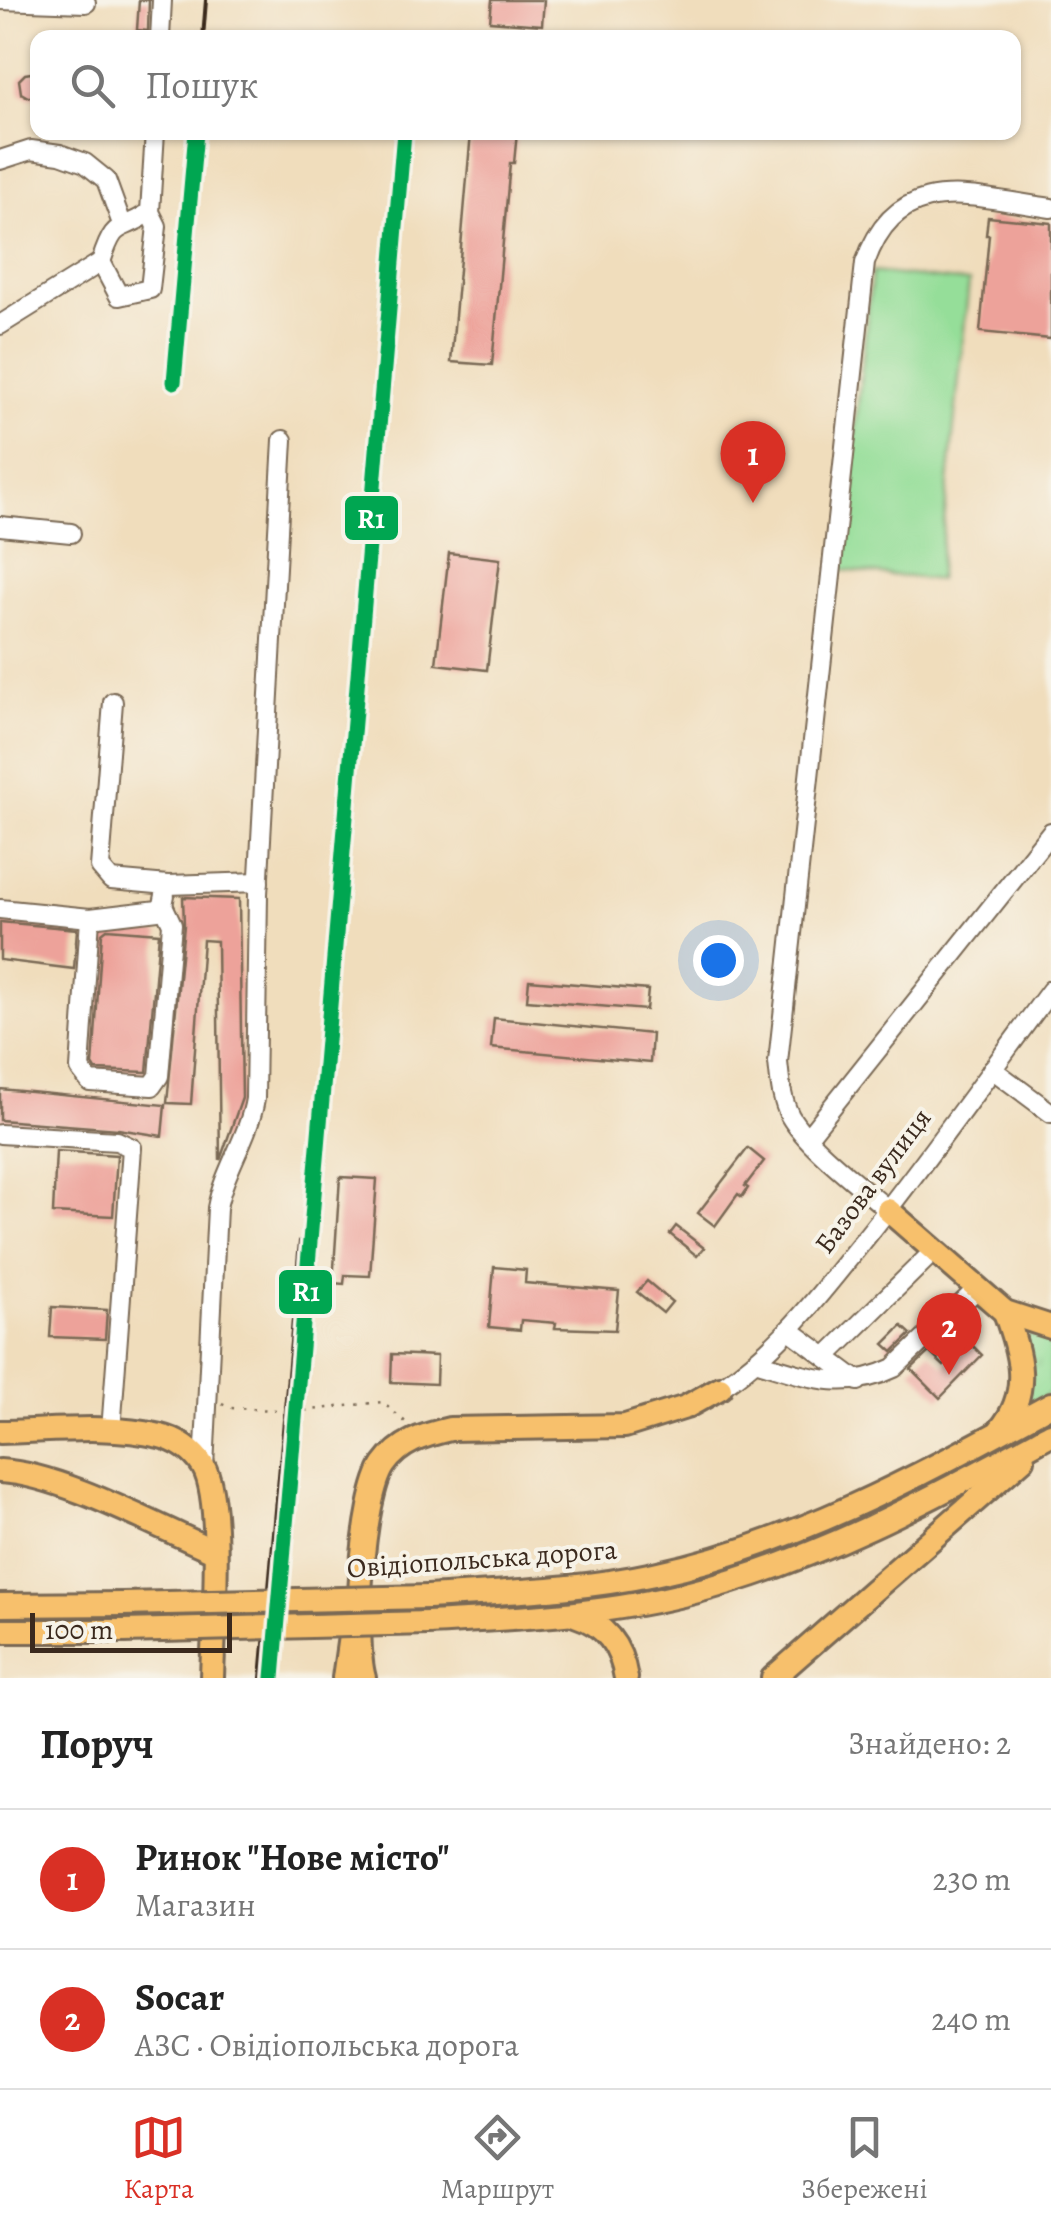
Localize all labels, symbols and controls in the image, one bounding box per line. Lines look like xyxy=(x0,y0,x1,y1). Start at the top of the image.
search box xyxy=(30,30,1021,140)
icon: search xyxy=(65,58,120,113)
text: Пошук xyxy=(145,59,258,111)
pin: 1 xyxy=(720,420,786,503)
line badge: R1 xyxy=(343,494,400,542)
text: R1 xyxy=(357,500,385,538)
your location xyxy=(693,935,744,986)
street label: Базова вулиця xyxy=(806,1101,940,1261)
line badge: R1 xyxy=(277,1268,334,1316)
text: R1 xyxy=(292,1273,320,1311)
pin: 2 xyxy=(916,1292,982,1375)
street label: Овідіопольська дорога xyxy=(346,1531,618,1587)
scale bar xyxy=(30,1608,232,1652)
text: 100 m xyxy=(45,1611,113,1649)
text: Поруч xyxy=(40,1715,154,1772)
text: Знайдено: 2 xyxy=(848,1721,1011,1765)
text: Ринок "Нове місто" xyxy=(135,1831,450,1883)
text: 1 xyxy=(67,1857,78,1901)
text: 230 m xyxy=(932,1857,1011,1901)
text: Магазин xyxy=(135,1883,256,1927)
text: Socar xyxy=(135,1971,224,2023)
text: 2 xyxy=(65,1997,80,2041)
text: 240 m xyxy=(931,1997,1011,2041)
text: АЗС · Овідіопольська дорога xyxy=(135,2023,519,2067)
tab: Карта xyxy=(123,2110,194,2208)
tab: Маршрут xyxy=(441,2110,554,2208)
tab: Збережені xyxy=(801,2110,928,2208)

